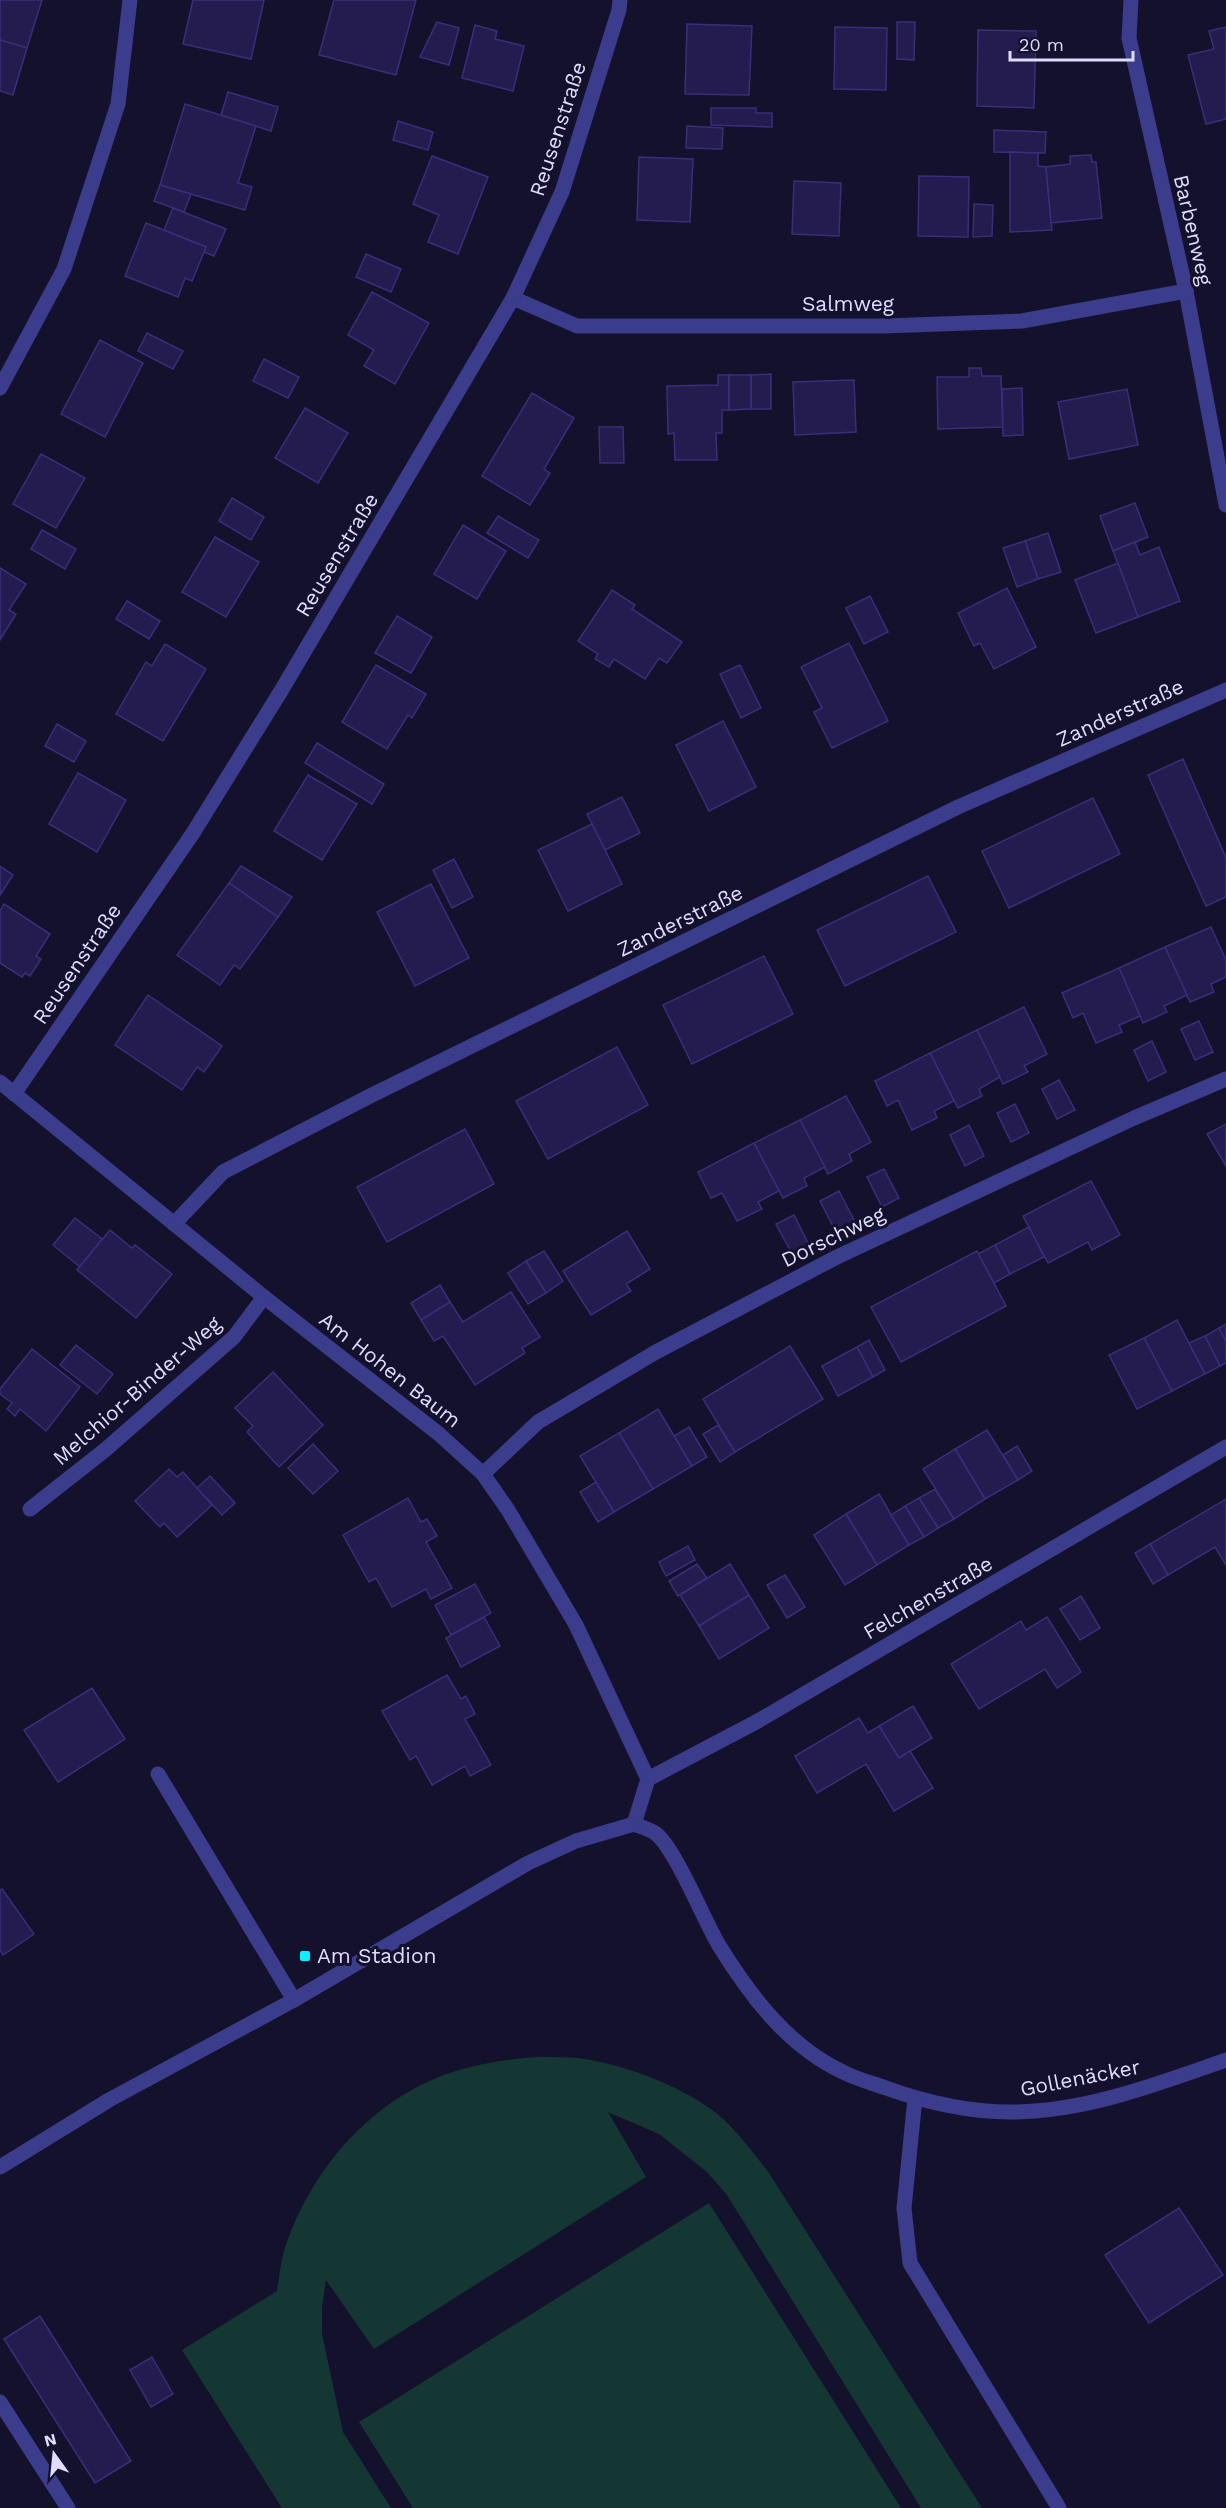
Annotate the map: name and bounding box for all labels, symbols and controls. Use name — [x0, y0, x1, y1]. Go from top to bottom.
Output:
scale bar — [1010, 24, 1133, 62]
text: 20 m — [1019, 34, 1064, 55]
street label: Reusenstraße — [524, 58, 591, 199]
street label: Barbenweg — [1169, 172, 1219, 288]
street label: Salmweg — [802, 291, 895, 316]
street label: Reusenstraße — [290, 488, 383, 621]
street label: Zanderstraße — [1052, 673, 1187, 752]
street label: Zanderstraße — [613, 879, 747, 962]
street label: Reusenstraße — [27, 899, 126, 1029]
street label: Dorschweg — [777, 1200, 889, 1272]
street label: Am Hohen Baum — [315, 1307, 466, 1433]
street label: Melchior-Binder-Weg — [48, 1310, 226, 1470]
street label: Felchenstraße — [859, 1550, 997, 1645]
place label: Am Stadion — [317, 1943, 437, 1968]
marker: Am Stadion — [298, 1949, 312, 1963]
street label: Gollenäcker — [1018, 2054, 1142, 2101]
north arrow — [24, 2424, 84, 2484]
text: N — [42, 2429, 58, 2451]

